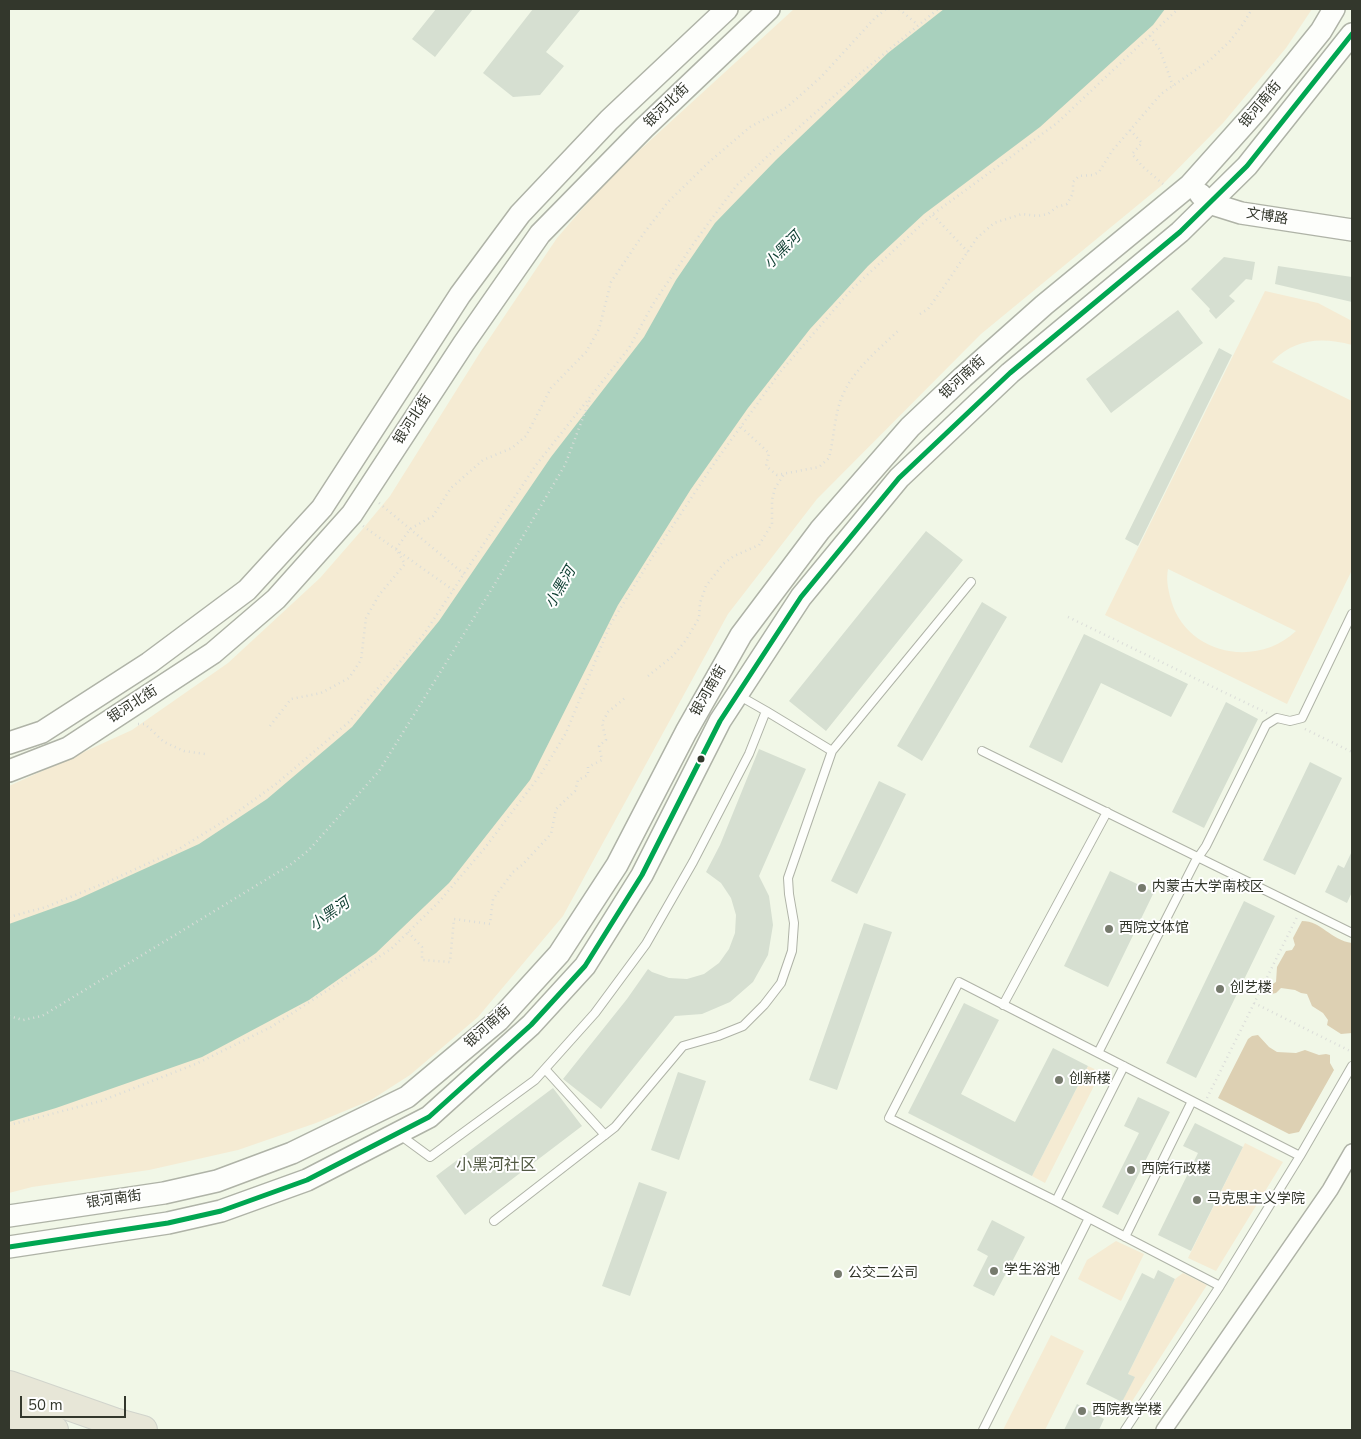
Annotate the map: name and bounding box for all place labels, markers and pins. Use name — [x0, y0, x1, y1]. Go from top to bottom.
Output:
unlabelled marker — [696, 754, 706, 764]
place label: 内蒙古大学南校区 — [1152, 880, 1264, 896]
marker: 内蒙古大学南校区 — [1136, 882, 1148, 894]
place label: 西院文体馆 — [1119, 921, 1189, 937]
marker: 西院文体馆 — [1103, 923, 1115, 935]
place label: 创艺楼 — [1230, 981, 1272, 997]
marker: 创艺楼 — [1214, 983, 1226, 995]
place label: 创新楼 — [1069, 1072, 1111, 1088]
marker: 创新楼 — [1053, 1074, 1065, 1086]
place label: 西院行政楼 — [1141, 1162, 1211, 1178]
marker: 西院行政楼 — [1125, 1164, 1137, 1176]
place label: 马克思主义学院 — [1207, 1192, 1305, 1208]
marker: 马克思主义学院 — [1191, 1194, 1203, 1206]
place label: 学生浴池 — [1004, 1263, 1060, 1279]
marker: 学生浴池 — [988, 1265, 1000, 1277]
place label: 公交二公司 — [848, 1266, 918, 1282]
marker: 公交二公司 — [832, 1268, 844, 1280]
place label: 西院教学楼 — [1092, 1403, 1162, 1419]
marker: 西院教学楼 — [1076, 1405, 1088, 1417]

